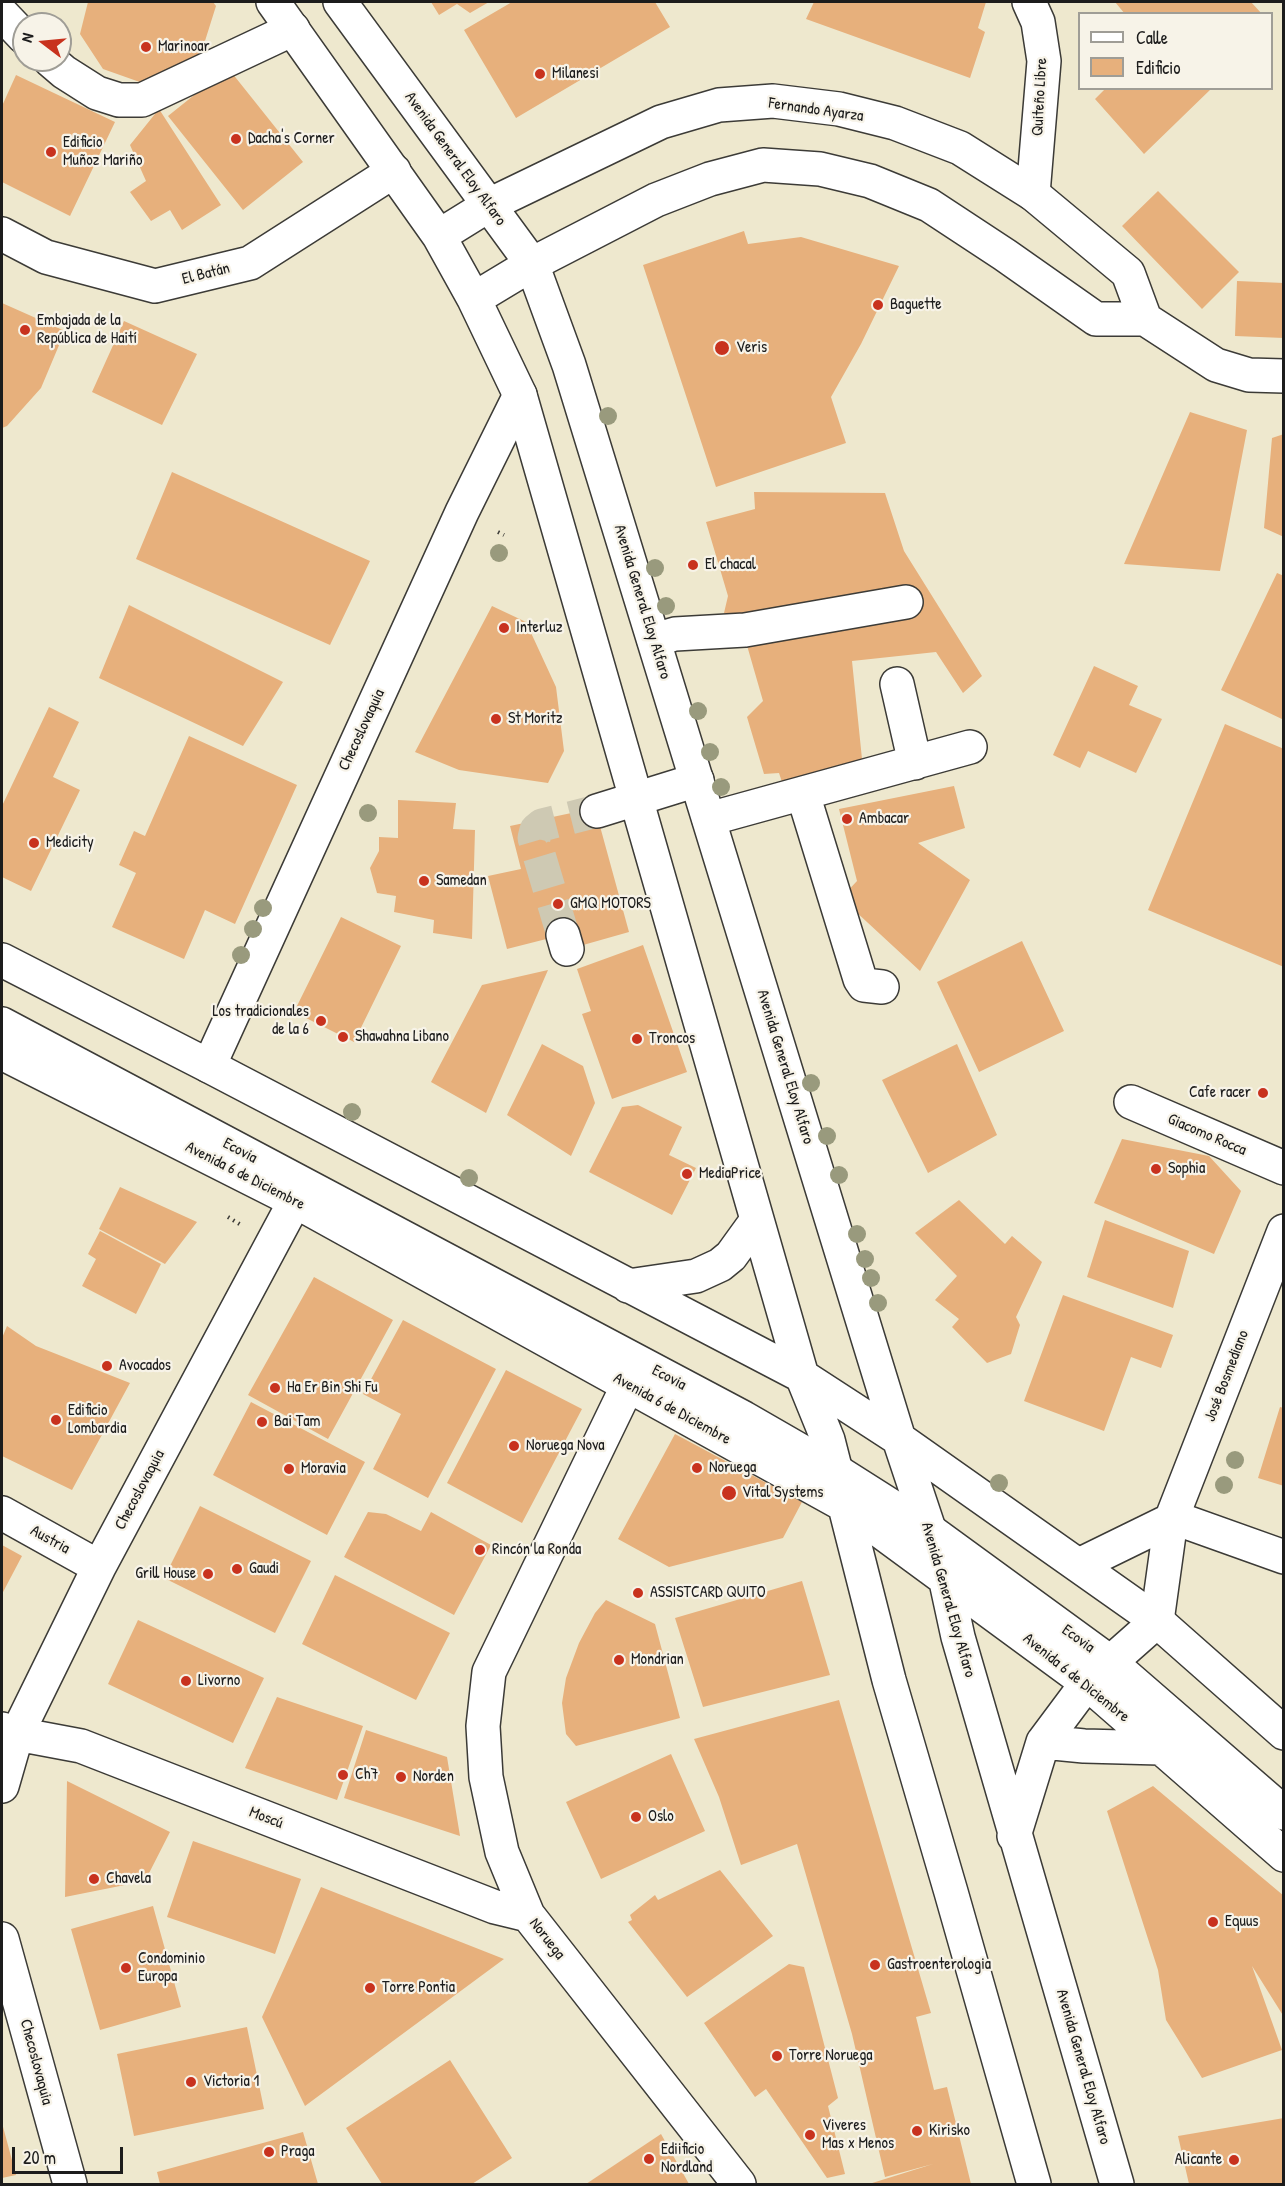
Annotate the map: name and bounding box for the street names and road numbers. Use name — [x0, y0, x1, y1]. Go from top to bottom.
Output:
street label: Quiteño Libre — [1028, 57, 1052, 137]
street label: Avenida General Eloy Alfaro — [400, 88, 510, 230]
street label: Fernando Ayarza — [767, 94, 865, 126]
street label: El Batán — [180, 259, 232, 289]
street label: Avenida General Eloy Alfaro — [609, 522, 675, 682]
street label: Checoslovaquia — [335, 686, 389, 774]
street label: Avenida General Eloy Alfaro — [752, 987, 818, 1147]
street label: Giacomo Rocca — [1165, 1110, 1249, 1160]
street label: Ecovia — [220, 1134, 260, 1168]
street label: Avenida 6 de Diciembre — [182, 1138, 308, 1214]
street label: José Bosmediano — [1201, 1328, 1253, 1424]
street label: Ecovia — [649, 1361, 689, 1395]
street label: Avenida 6 de Diciembre — [610, 1369, 734, 1449]
street label: Checoslovaquia — [111, 1447, 169, 1533]
street label: Avenida General Eloy Alfaro — [917, 1520, 979, 1680]
street label: Austria — [27, 1521, 73, 1559]
street label: Ecovia — [1058, 1621, 1098, 1657]
street label: Avenida 6 de Diciembre — [1019, 1629, 1133, 1727]
street label: Moscú — [246, 1803, 286, 1833]
street label: Noruega — [525, 1914, 569, 1964]
street label: Avenida General Eloy Alfaro — [1052, 1987, 1114, 2147]
street label: Checoslovaquia — [15, 2017, 57, 2107]

